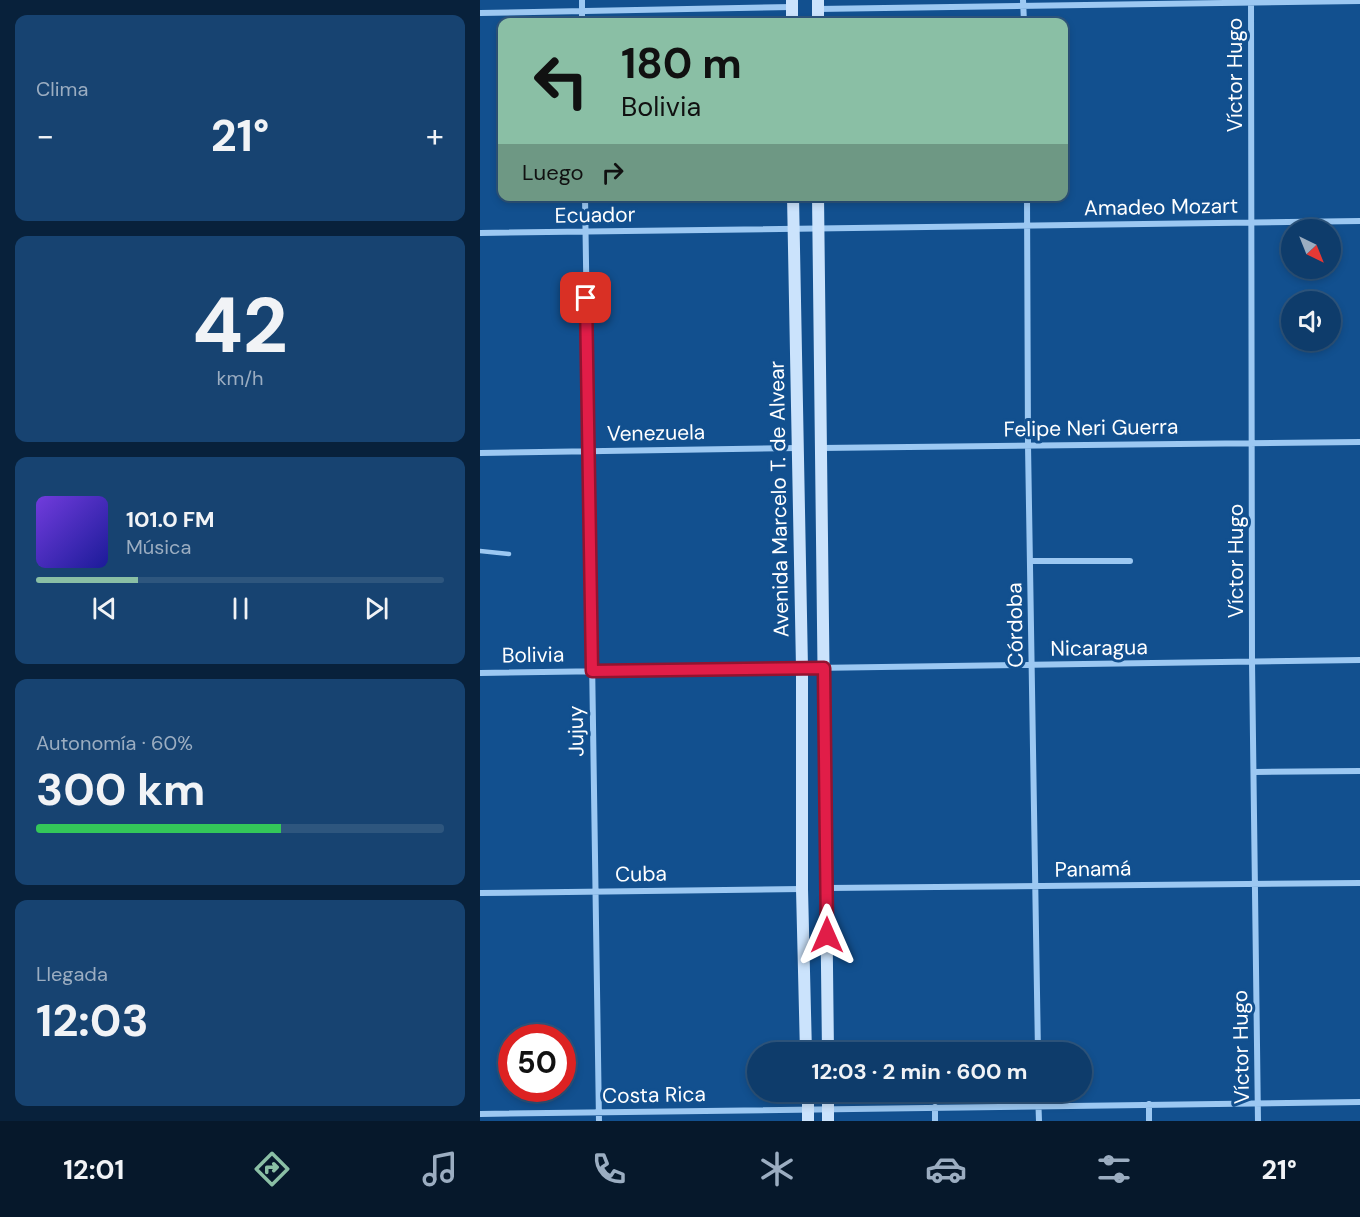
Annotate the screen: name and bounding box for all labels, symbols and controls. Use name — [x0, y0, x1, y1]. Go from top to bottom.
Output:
street label: Víctor Hugo — [1221, 18, 1249, 132]
text: 180 m — [621, 36, 742, 91]
icon: left — [522, 42, 600, 120]
text: Clima — [36, 76, 88, 102]
text: Bolivia — [621, 89, 701, 124]
text: 21° — [211, 106, 269, 165]
text: − — [36, 114, 54, 157]
text: + — [426, 114, 444, 157]
icon: right — [596, 156, 629, 189]
text: Luego — [522, 158, 584, 187]
street label: Amadeo Mozart — [1084, 192, 1238, 222]
street label: Ecuador — [554, 200, 636, 230]
north arrow — [1281, 219, 1341, 279]
map controls — [1281, 219, 1341, 351]
pin — [560, 272, 611, 323]
text: 42 — [192, 275, 288, 376]
icon: arrive — [569, 281, 602, 314]
button: sound — [1281, 291, 1341, 351]
street label: Avenida Marcelo T. de Alvear — [763, 360, 795, 638]
text: km/h — [216, 365, 264, 391]
street label: Felipe Neri Guerra — [1003, 412, 1179, 444]
street label: Venezuela — [607, 418, 705, 448]
street label: Víctor Hugo — [1222, 504, 1250, 618]
text: 101.0 FM — [126, 505, 215, 534]
text: Música — [126, 534, 191, 560]
street label: Córdoba — [1000, 582, 1030, 668]
icon: previous — [88, 592, 121, 625]
icon: pause — [224, 592, 257, 625]
icon: next — [360, 592, 393, 625]
street label: Nicaragua — [1050, 633, 1148, 663]
street label: Bolivia — [502, 640, 564, 670]
street label: Jujuy — [562, 705, 590, 757]
text: Autonomía · 60% — [36, 730, 193, 756]
text: 300 km — [36, 760, 205, 819]
street label: Panamá — [1054, 854, 1132, 884]
street label: Cuba — [615, 860, 667, 888]
position arrow — [795, 903, 859, 967]
text: Llegada — [36, 961, 108, 987]
street label: Víctor Hugo — [1226, 990, 1256, 1104]
text: 12:03 — [36, 991, 149, 1050]
speed limit sign: 50 — [498, 1024, 576, 1102]
text: 12:03 · 2 min · 600 m — [812, 1057, 1027, 1086]
street label: Costa Rica — [602, 1080, 706, 1110]
icon: directions — [251, 1148, 293, 1190]
icon: music — [419, 1148, 461, 1190]
icon: phone — [588, 1148, 630, 1190]
icon: climate — [756, 1148, 798, 1190]
icon: car — [925, 1148, 967, 1190]
icon: filters — [1093, 1148, 1135, 1190]
text: 12:01 — [63, 1152, 124, 1187]
text: 21° — [1262, 1152, 1297, 1187]

